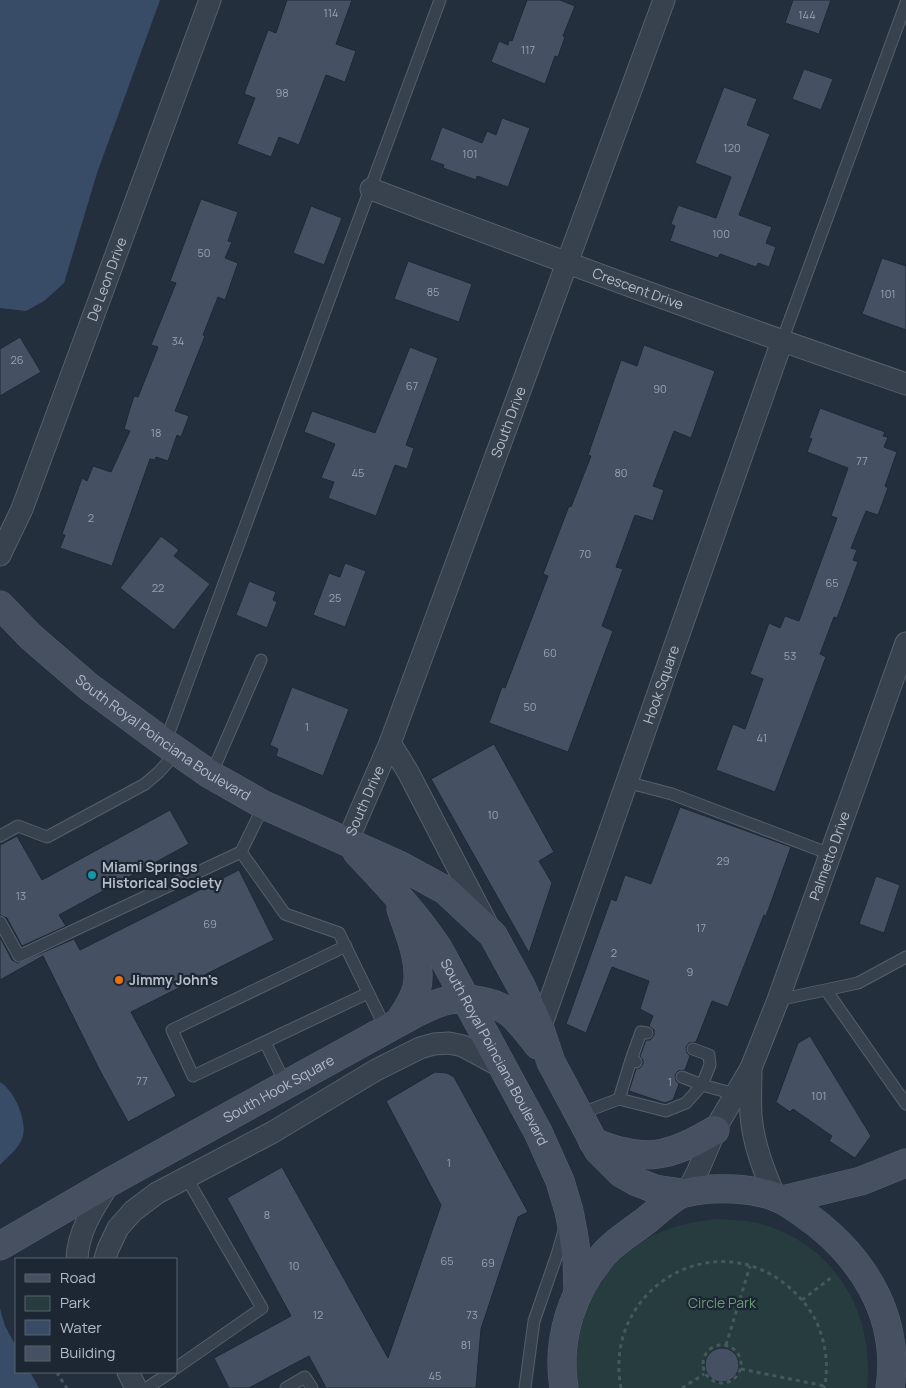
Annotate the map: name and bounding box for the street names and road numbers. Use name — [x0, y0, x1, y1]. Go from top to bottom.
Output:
street label: De Leon Drive — [82, 234, 131, 324]
street label: Crescent Drive — [590, 263, 686, 314]
street label: South Drive — [486, 384, 530, 460]
street label: Hook Square — [638, 643, 683, 726]
street label: South Royal Poinciana Boulevard — [72, 670, 254, 805]
street label: South Drive — [341, 762, 388, 839]
street label: Palmetto Drive — [804, 809, 854, 903]
street label: South Royal Poinciana Boulevard — [436, 955, 553, 1148]
street label: South Hook Square — [220, 1050, 337, 1127]

